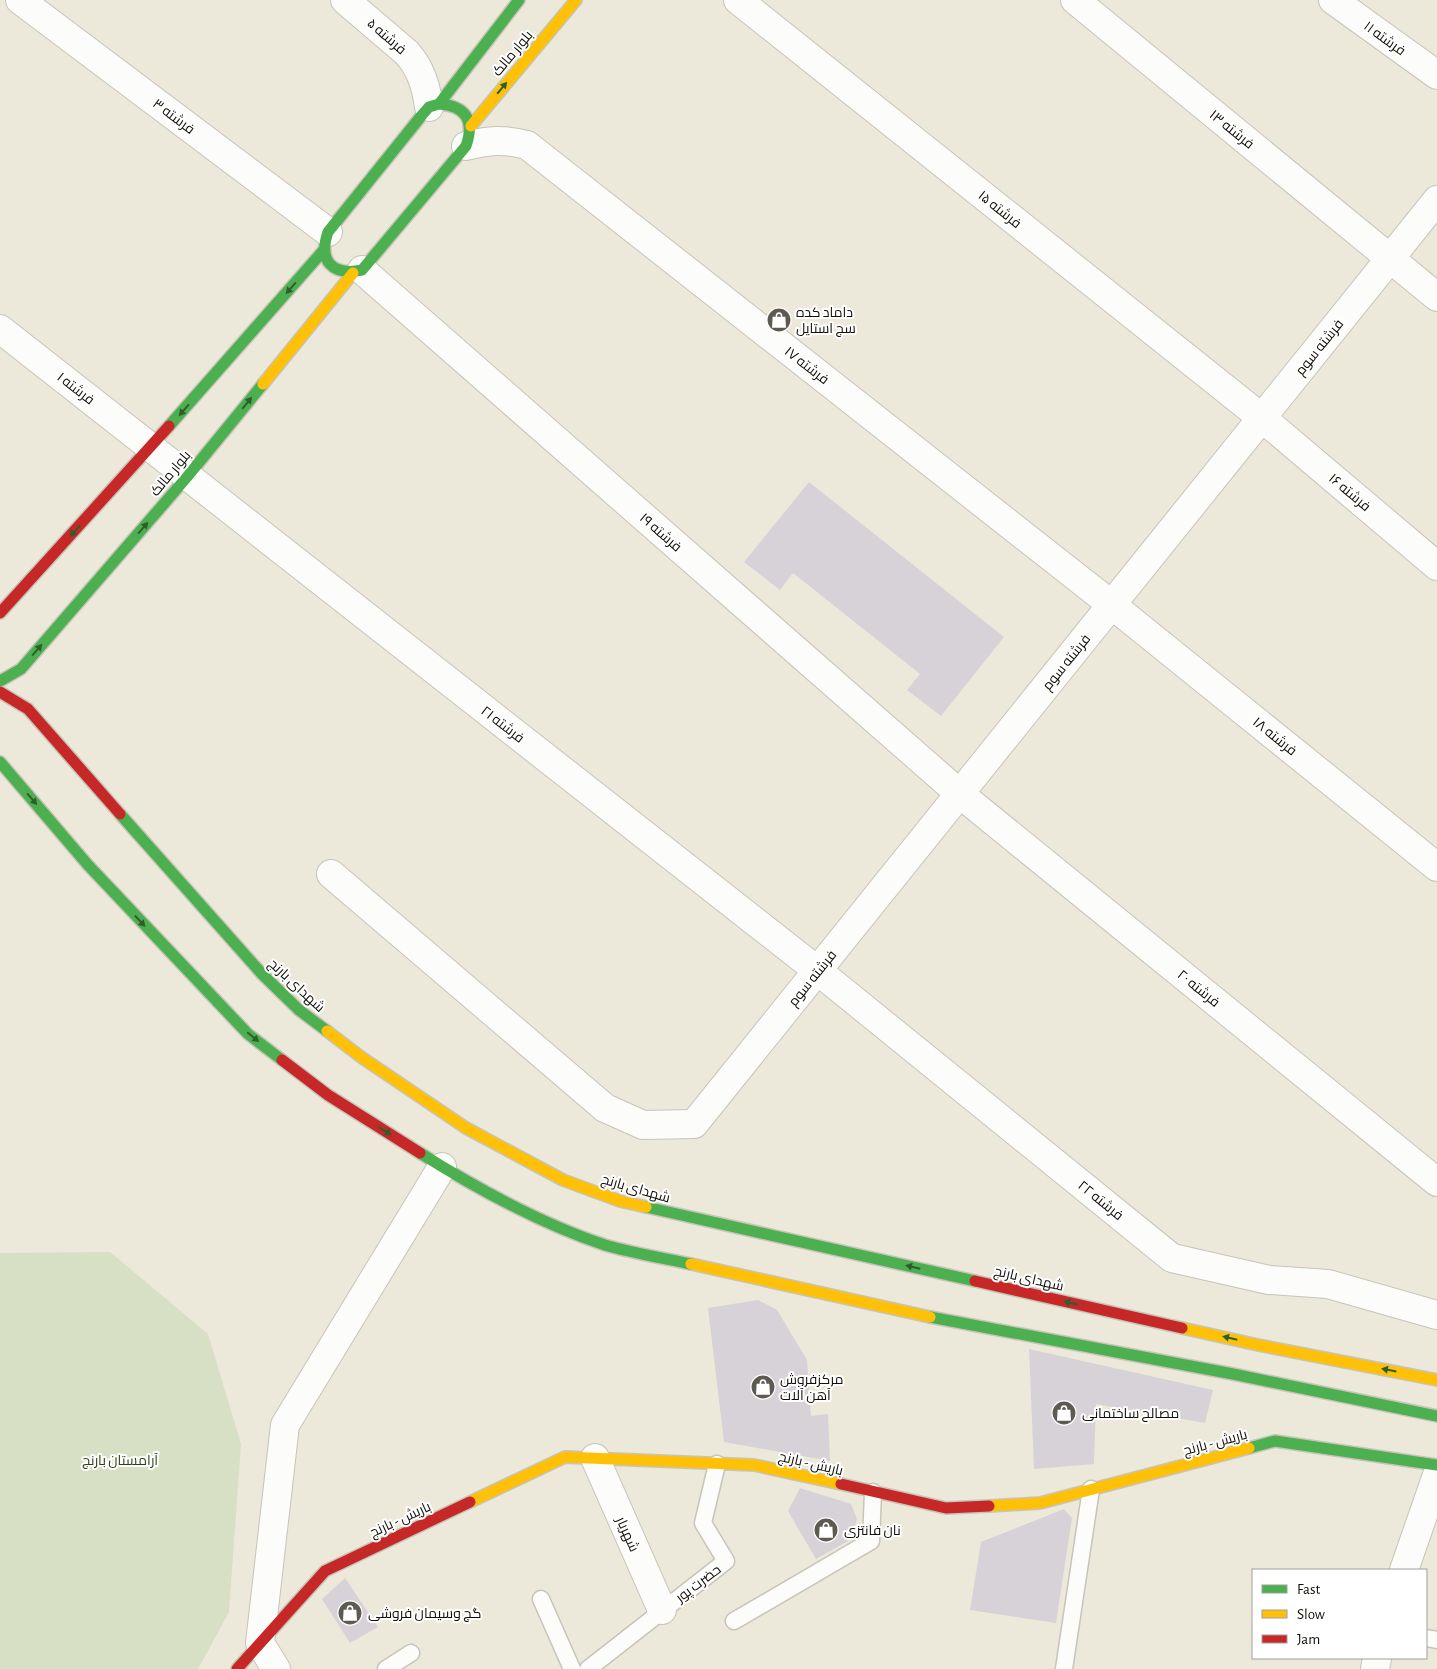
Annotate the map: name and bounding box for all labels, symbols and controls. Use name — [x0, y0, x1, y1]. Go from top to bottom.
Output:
street label: فرشته ۵ — [364, 16, 408, 57]
street label: ۱۱ فرشته — [1361, 19, 1408, 58]
street label: بلوار مالک — [490, 28, 536, 79]
one-way arrow — [497, 82, 508, 95]
street label: فرشته ۳ — [150, 97, 197, 137]
street label: ۱۳ فرشته — [1207, 108, 1256, 152]
street label: ۱۵ فرشته — [975, 188, 1024, 231]
one-way arrow — [285, 282, 297, 294]
place label: داماد کده سج استایل — [796, 306, 856, 337]
shop icon: داماد کده سج استایل — [766, 307, 792, 333]
street label: فرشته سوم — [1293, 317, 1348, 379]
street label: ۱۷ فرشته — [782, 344, 831, 387]
street label: فرشته ۱ — [54, 370, 97, 408]
one-way arrow — [242, 397, 253, 410]
one-way arrow — [178, 404, 190, 416]
street label: بلوار مالک — [148, 448, 194, 499]
street label: ۱۶ فرشته — [1326, 471, 1373, 514]
street label: ۱۹ فرشته — [637, 511, 684, 555]
one-way arrow — [138, 521, 149, 534]
one-way arrow — [69, 524, 81, 536]
street label: فرشته سوم — [1040, 632, 1095, 694]
one-way arrow — [31, 645, 43, 657]
street label: ۲۱ فرشته — [478, 704, 527, 746]
street label: ۱۸ فرشته — [1250, 715, 1299, 759]
one-way arrow — [26, 793, 38, 805]
one-way arrow — [134, 914, 146, 926]
street label: فرشته سوم — [786, 948, 841, 1010]
street label: شهدای بارنج — [265, 956, 327, 1016]
street label: ۲۰ فرشته — [1175, 968, 1222, 1010]
one-way arrow — [246, 1032, 259, 1043]
one-way arrow — [379, 1127, 392, 1136]
street label: شهدای بارنج — [599, 1172, 672, 1206]
street label: ۲۲ فرشته — [1075, 1178, 1126, 1223]
one-way arrow — [905, 1263, 920, 1271]
street label: شهدای بارنج — [992, 1264, 1065, 1295]
one-way arrow — [1064, 1299, 1079, 1307]
one-way arrow — [1222, 1334, 1237, 1342]
one-way arrow — [1381, 1366, 1397, 1374]
place label: مرکزفروش آهن آلات — [780, 1373, 843, 1403]
shop icon: مرکزفروش آهن آلات — [750, 1374, 776, 1400]
shop icon: مصالح ساختمانی — [1051, 1400, 1077, 1426]
place label: مصالح ساختمانی — [1082, 1407, 1179, 1422]
street label: باریش - بارنج — [1182, 1428, 1249, 1459]
street label: باریش - بارنج — [777, 1450, 844, 1479]
park label: آرامستان بارنج — [82, 1453, 158, 1469]
street label: باریش - بارنج — [368, 1500, 434, 1541]
street label: شهریار — [613, 1514, 641, 1554]
shop icon: نان فانتزی — [813, 1517, 839, 1543]
place label: نان فانتزی — [844, 1524, 901, 1538]
street label: حضرت پور — [673, 1562, 725, 1607]
legend — [1252, 1569, 1427, 1659]
text: Fast — [1297, 1582, 1321, 1597]
shop icon: گچ وسیمان فروشی — [337, 1600, 363, 1626]
place label: گچ وسیمان فروشی — [368, 1607, 481, 1622]
text: Slow — [1297, 1607, 1325, 1622]
text: Jam — [1297, 1632, 1320, 1647]

